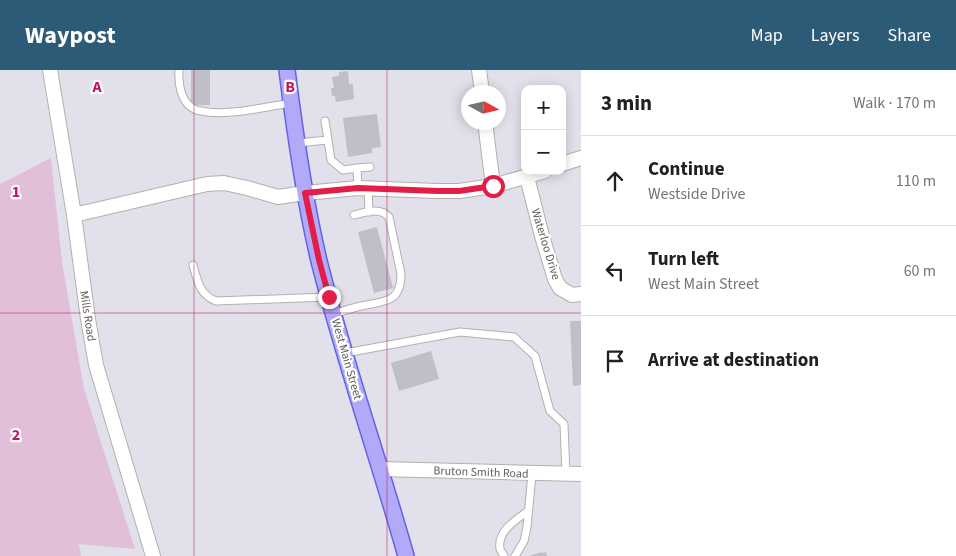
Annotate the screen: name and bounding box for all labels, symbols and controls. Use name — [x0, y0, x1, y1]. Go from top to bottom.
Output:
text: Waypost — [25, 18, 116, 53]
text: Map — [751, 23, 783, 48]
text: Layers — [811, 23, 860, 48]
text: Share — [888, 23, 931, 48]
text: A — [91, 76, 102, 98]
text: B — [285, 76, 295, 98]
north arrow — [461, 85, 506, 130]
map controls — [521, 85, 566, 175]
button: + — [521, 85, 566, 130]
text: 3 min — [601, 88, 652, 118]
text: Walk · 170 m — [853, 92, 936, 114]
button: − — [521, 130, 566, 175]
text: Continue — [648, 156, 725, 183]
icon: ahead — [601, 167, 629, 195]
text: 110 m — [896, 170, 936, 192]
route start — [482, 175, 505, 198]
text: 1 — [12, 181, 20, 203]
text: Westside Drive — [648, 183, 745, 205]
street label: Waterloo Drive — [527, 206, 564, 282]
text: Turn left — [648, 246, 719, 273]
icon: left — [601, 257, 629, 285]
text: 60 m — [904, 260, 936, 282]
text: West Main Street — [648, 273, 759, 295]
route end — [318, 286, 341, 309]
street label: Mills Road — [75, 290, 100, 343]
street label: West Main Street — [327, 317, 366, 402]
icon: arrive — [601, 347, 629, 375]
text: Arrive at destination — [648, 347, 819, 374]
text: 2 — [12, 424, 20, 446]
street label: Bruton Smith Road — [433, 462, 529, 483]

